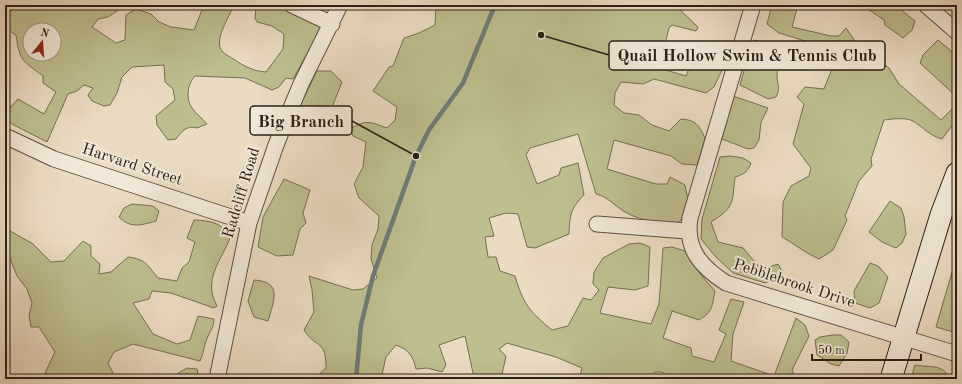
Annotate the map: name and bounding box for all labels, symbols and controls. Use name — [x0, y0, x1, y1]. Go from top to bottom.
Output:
north arrow — [22, 22, 62, 62]
text: N — [39, 27, 51, 41]
callout: Quail Hollow Swim & Tennis Club — [609, 41, 885, 70]
text: Quail Hollow Swim & Tennis Club — [617, 48, 877, 65]
callout: Big Branch — [250, 106, 352, 135]
text: Big Branch — [258, 114, 344, 131]
street label: Harvard Street — [80, 141, 185, 189]
street label: Radcliff Road — [221, 146, 263, 240]
street label: Pebblebrook Drive — [731, 257, 857, 311]
scale bar — [812, 336, 921, 362]
text: 50 m — [818, 344, 845, 357]

